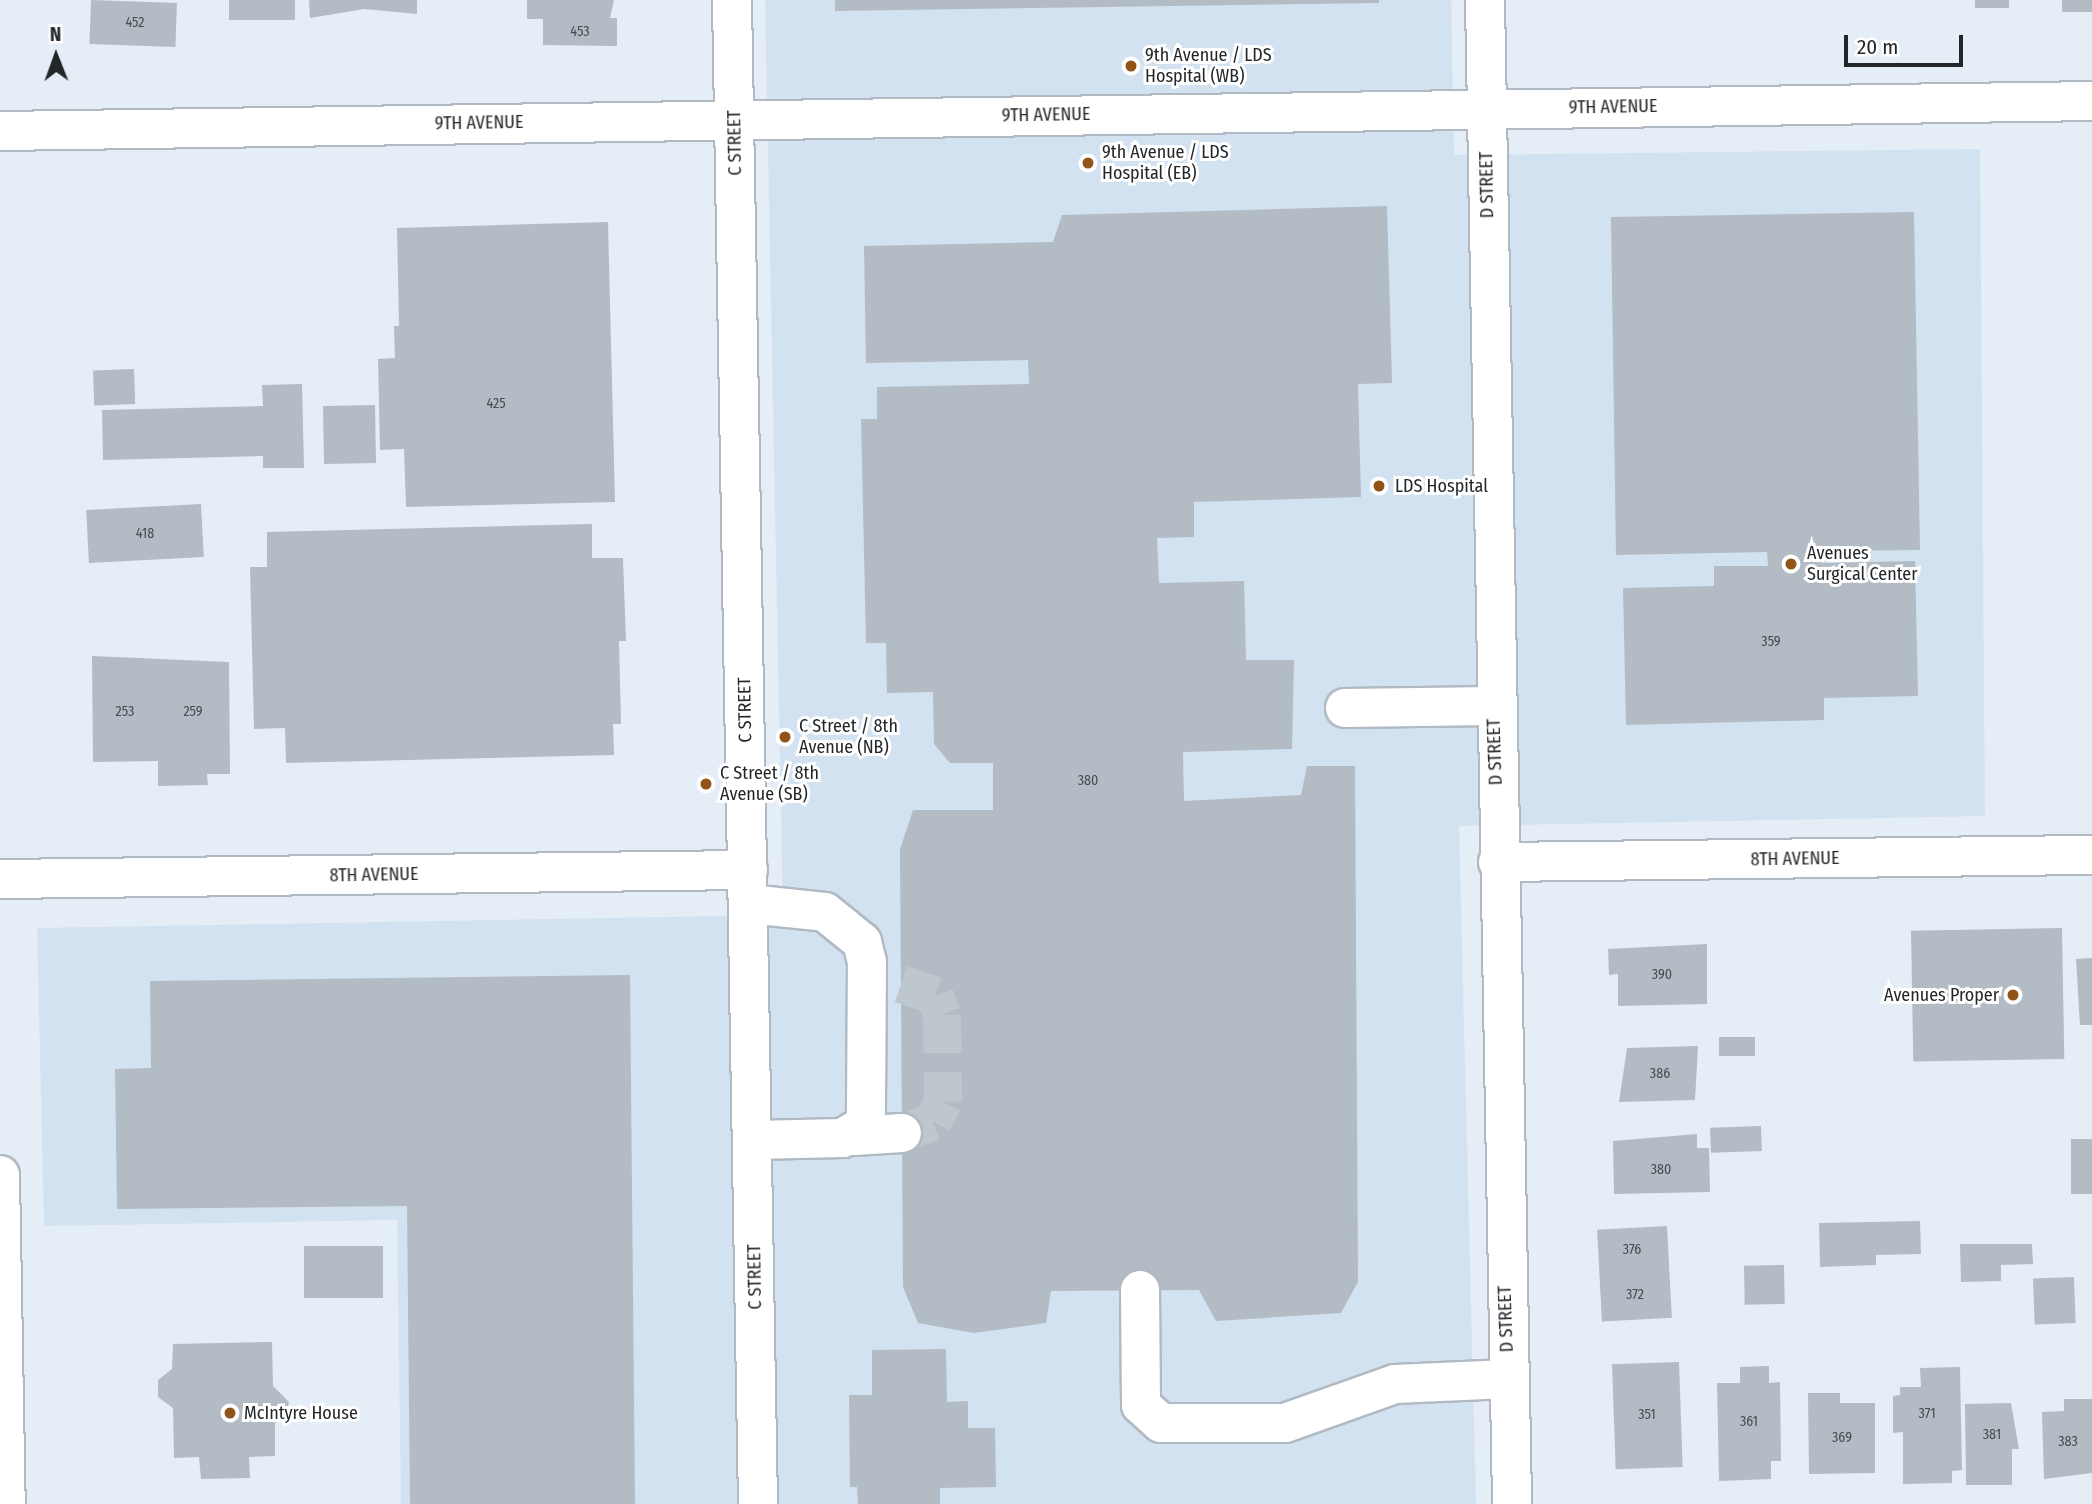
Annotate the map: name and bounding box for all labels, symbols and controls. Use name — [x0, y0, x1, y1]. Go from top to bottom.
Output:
house number: 452 — [125, 15, 145, 31]
north arrow — [21, 21, 91, 91]
scale bar — [1847, 21, 1966, 65]
text: N — [50, 23, 62, 46]
house number: 453 — [570, 24, 590, 40]
text: 20 m — [1857, 34, 1898, 60]
place label: 9th Avenue / LDS Hospital (WB) — [1145, 45, 1272, 88]
marker: 9th Avenue / LDS Hospital (WB) — [1123, 58, 1139, 74]
street label: 9TH AVENUE — [1569, 95, 1657, 119]
street label: 9TH AVENUE — [1002, 103, 1090, 127]
street label: C STREET — [724, 110, 746, 176]
street label: 9TH AVENUE — [435, 111, 523, 135]
place label: 9th Avenue / LDS Hospital (EB) — [1102, 142, 1229, 184]
street label: D STREET — [1476, 152, 1498, 218]
marker: 9th Avenue / LDS Hospital (EB) — [1080, 155, 1096, 171]
house number: 425 — [486, 396, 506, 412]
place label: LDS Hospital — [1395, 475, 1488, 497]
marker: LDS Hospital — [1369, 476, 1389, 496]
house number: 418 — [136, 526, 154, 542]
place label: Avenues Surgical Center — [1807, 543, 1917, 586]
marker: Avenues Surgical Center — [1781, 554, 1801, 574]
house number: 359 — [1761, 634, 1781, 650]
street label: C STREET — [734, 677, 756, 743]
house number: 253 — [116, 704, 134, 720]
house number: 259 — [183, 704, 203, 720]
place label: C Street / 8th Avenue (NB) — [799, 716, 898, 758]
street label: D STREET — [1483, 718, 1507, 786]
marker: C Street / 8th Avenue (NB) — [777, 729, 793, 745]
place label: C Street / 8th Avenue (SB) — [720, 763, 819, 806]
house number: 380 — [1078, 773, 1098, 789]
marker: C Street / 8th Avenue (SB) — [698, 776, 714, 792]
street label: 8TH AVENUE — [1750, 847, 1840, 871]
street label: 8TH AVENUE — [329, 863, 419, 887]
house number: 390 — [1652, 967, 1672, 983]
place label: Avenues Proper — [1884, 984, 1999, 1006]
marker: Avenues Proper — [2005, 987, 2021, 1003]
house number: 386 — [1650, 1066, 1670, 1082]
house number: 380 — [1651, 1162, 1671, 1178]
house number: 376 — [1623, 1242, 1641, 1258]
street label: C STREET — [744, 1244, 766, 1310]
street label: D STREET — [1494, 1285, 1518, 1353]
house number: 372 — [1626, 1287, 1644, 1303]
place label: McIntyre House — [244, 1402, 358, 1424]
marker: McIntyre House — [222, 1405, 238, 1421]
house number: 371 — [1918, 1406, 1936, 1422]
house number: 351 — [1638, 1407, 1656, 1423]
house number: 361 — [1740, 1414, 1758, 1430]
house number: 381 — [1983, 1427, 2001, 1443]
house number: 369 — [1832, 1430, 1852, 1446]
house number: 383 — [2058, 1434, 2078, 1450]

